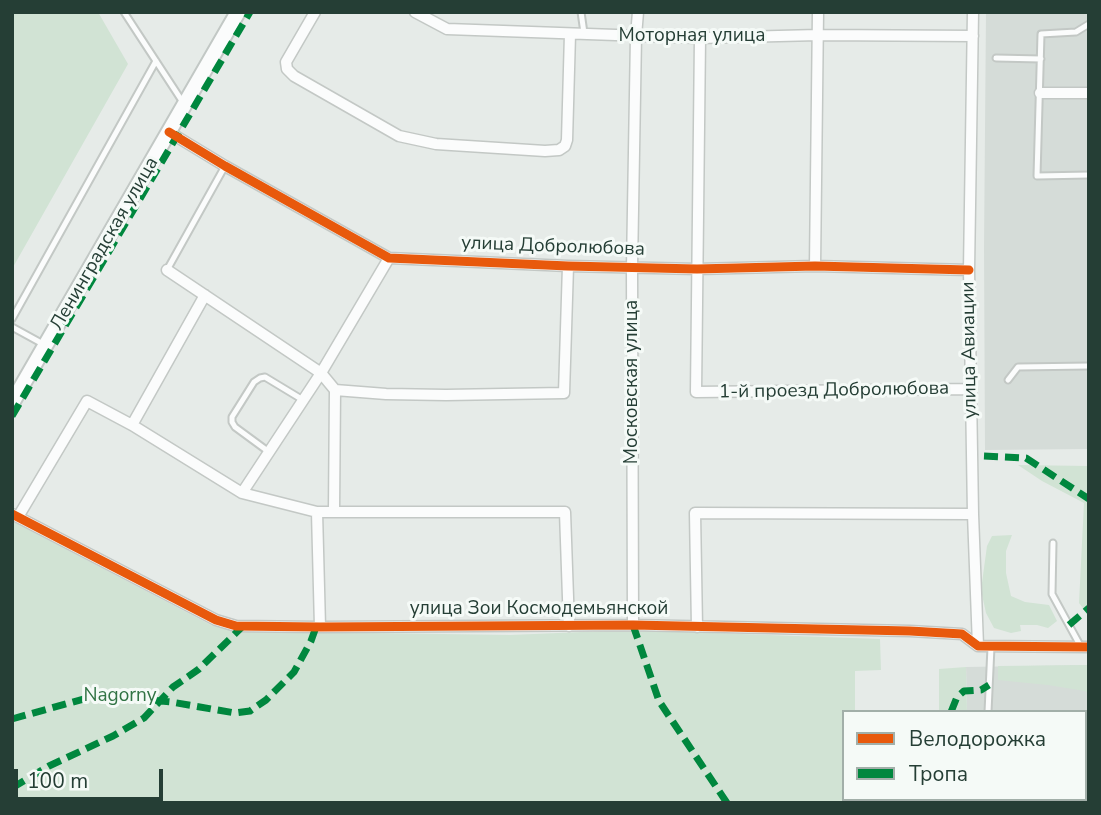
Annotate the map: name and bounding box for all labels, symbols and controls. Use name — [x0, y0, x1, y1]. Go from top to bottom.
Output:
street label: Моторная улица — [619, 25, 765, 47]
street label: Ленинградская улица — [46, 153, 164, 335]
street label: улица Добролюбова — [461, 232, 645, 262]
street label: улица Авиации — [957, 281, 983, 419]
street label: Московская улица — [621, 300, 643, 464]
street label: 1-й проезд Добролюбова — [719, 378, 949, 404]
street label: улица Зои Космодемьянской — [410, 598, 668, 620]
park label: Nagorny — [83, 685, 157, 707]
legend — [842, 710, 1087, 801]
text: Велодорожка — [909, 725, 1046, 753]
scale bar — [18, 756, 166, 800]
text: Тропа — [909, 760, 968, 788]
text: 100 m — [27, 767, 88, 795]

